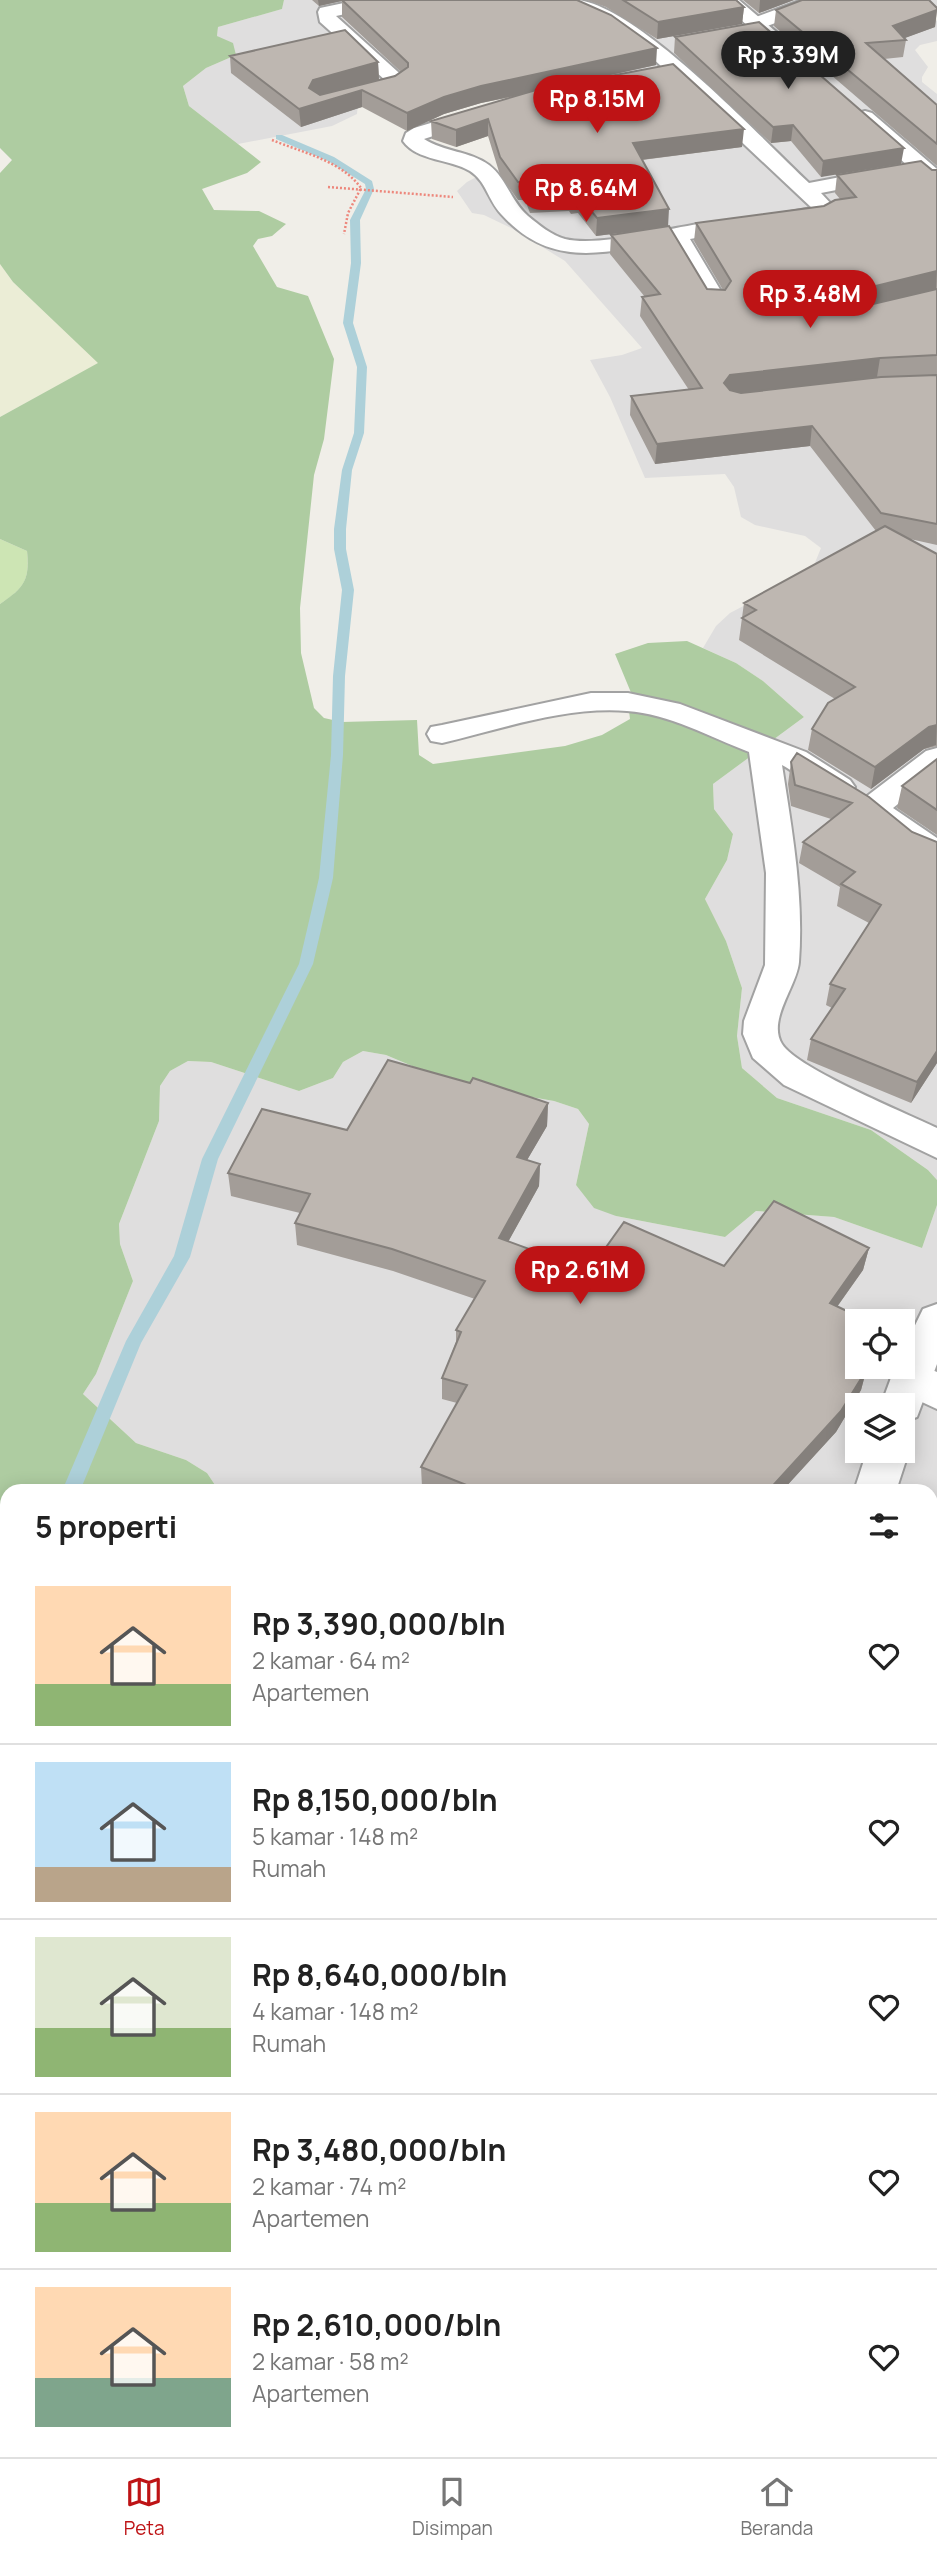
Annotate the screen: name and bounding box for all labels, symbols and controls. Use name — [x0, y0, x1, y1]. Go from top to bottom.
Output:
pin: Rp 3.39M — [716, 32, 860, 91]
text: Rp 3.39M — [737, 38, 839, 70]
pin: Rp 8.15M — [525, 76, 669, 135]
text: Rp 8.15M — [549, 82, 645, 114]
pin: Rp 8.64M — [514, 164, 658, 224]
text: Rp 8.64M — [535, 171, 637, 203]
pin: Rp 3.48M — [738, 270, 882, 330]
text: Rp 3.48M — [759, 277, 861, 309]
pin: Rp 2.61M — [508, 1246, 652, 1306]
text: Rp 2.61M — [531, 1253, 629, 1285]
map controls — [845, 1309, 915, 1463]
button: locate — [845, 1309, 915, 1379]
button: layers — [845, 1393, 915, 1463]
text: 5 properti — [35, 1506, 177, 1547]
icon: filters — [865, 1507, 903, 1545]
text: Rp 3,390,000/bln — [252, 1603, 506, 1644]
icon: home — [91, 1614, 175, 1698]
icon: heart — [865, 1637, 903, 1675]
text: 2 kamar · 64 m² — [252, 1644, 410, 1676]
text: Apartemen — [252, 1676, 369, 1708]
text: Rp 8,150,000/bln — [252, 1779, 498, 1820]
icon: home — [91, 1790, 175, 1874]
icon: heart — [865, 1813, 903, 1851]
text: 5 kamar · 148 m² — [252, 1820, 418, 1852]
text: Rumah — [252, 1852, 326, 1884]
text: Rp 8,640,000/bln — [252, 1954, 507, 1995]
icon: home — [91, 1965, 175, 2049]
icon: heart — [865, 1988, 903, 2026]
text: 4 kamar · 148 m² — [252, 1995, 419, 2027]
text: Rumah — [252, 2027, 326, 2059]
text: Rp 3,480,000/bln — [252, 2129, 506, 2170]
icon: home — [91, 2140, 175, 2224]
icon: heart — [865, 2163, 903, 2201]
text: 2 kamar · 74 m² — [252, 2170, 406, 2202]
text: Apartemen — [252, 2202, 369, 2234]
text: Rp 2,610,000/bln — [252, 2304, 501, 2345]
icon: home — [91, 2315, 175, 2399]
icon: heart — [865, 2338, 903, 2376]
text: 2 kamar · 58 m² — [252, 2345, 409, 2377]
text: Apartemen — [252, 2377, 369, 2409]
tab: Peta — [124, 2473, 164, 2541]
tab: Disimpan — [412, 2473, 493, 2541]
tab: Beranda — [740, 2473, 813, 2541]

